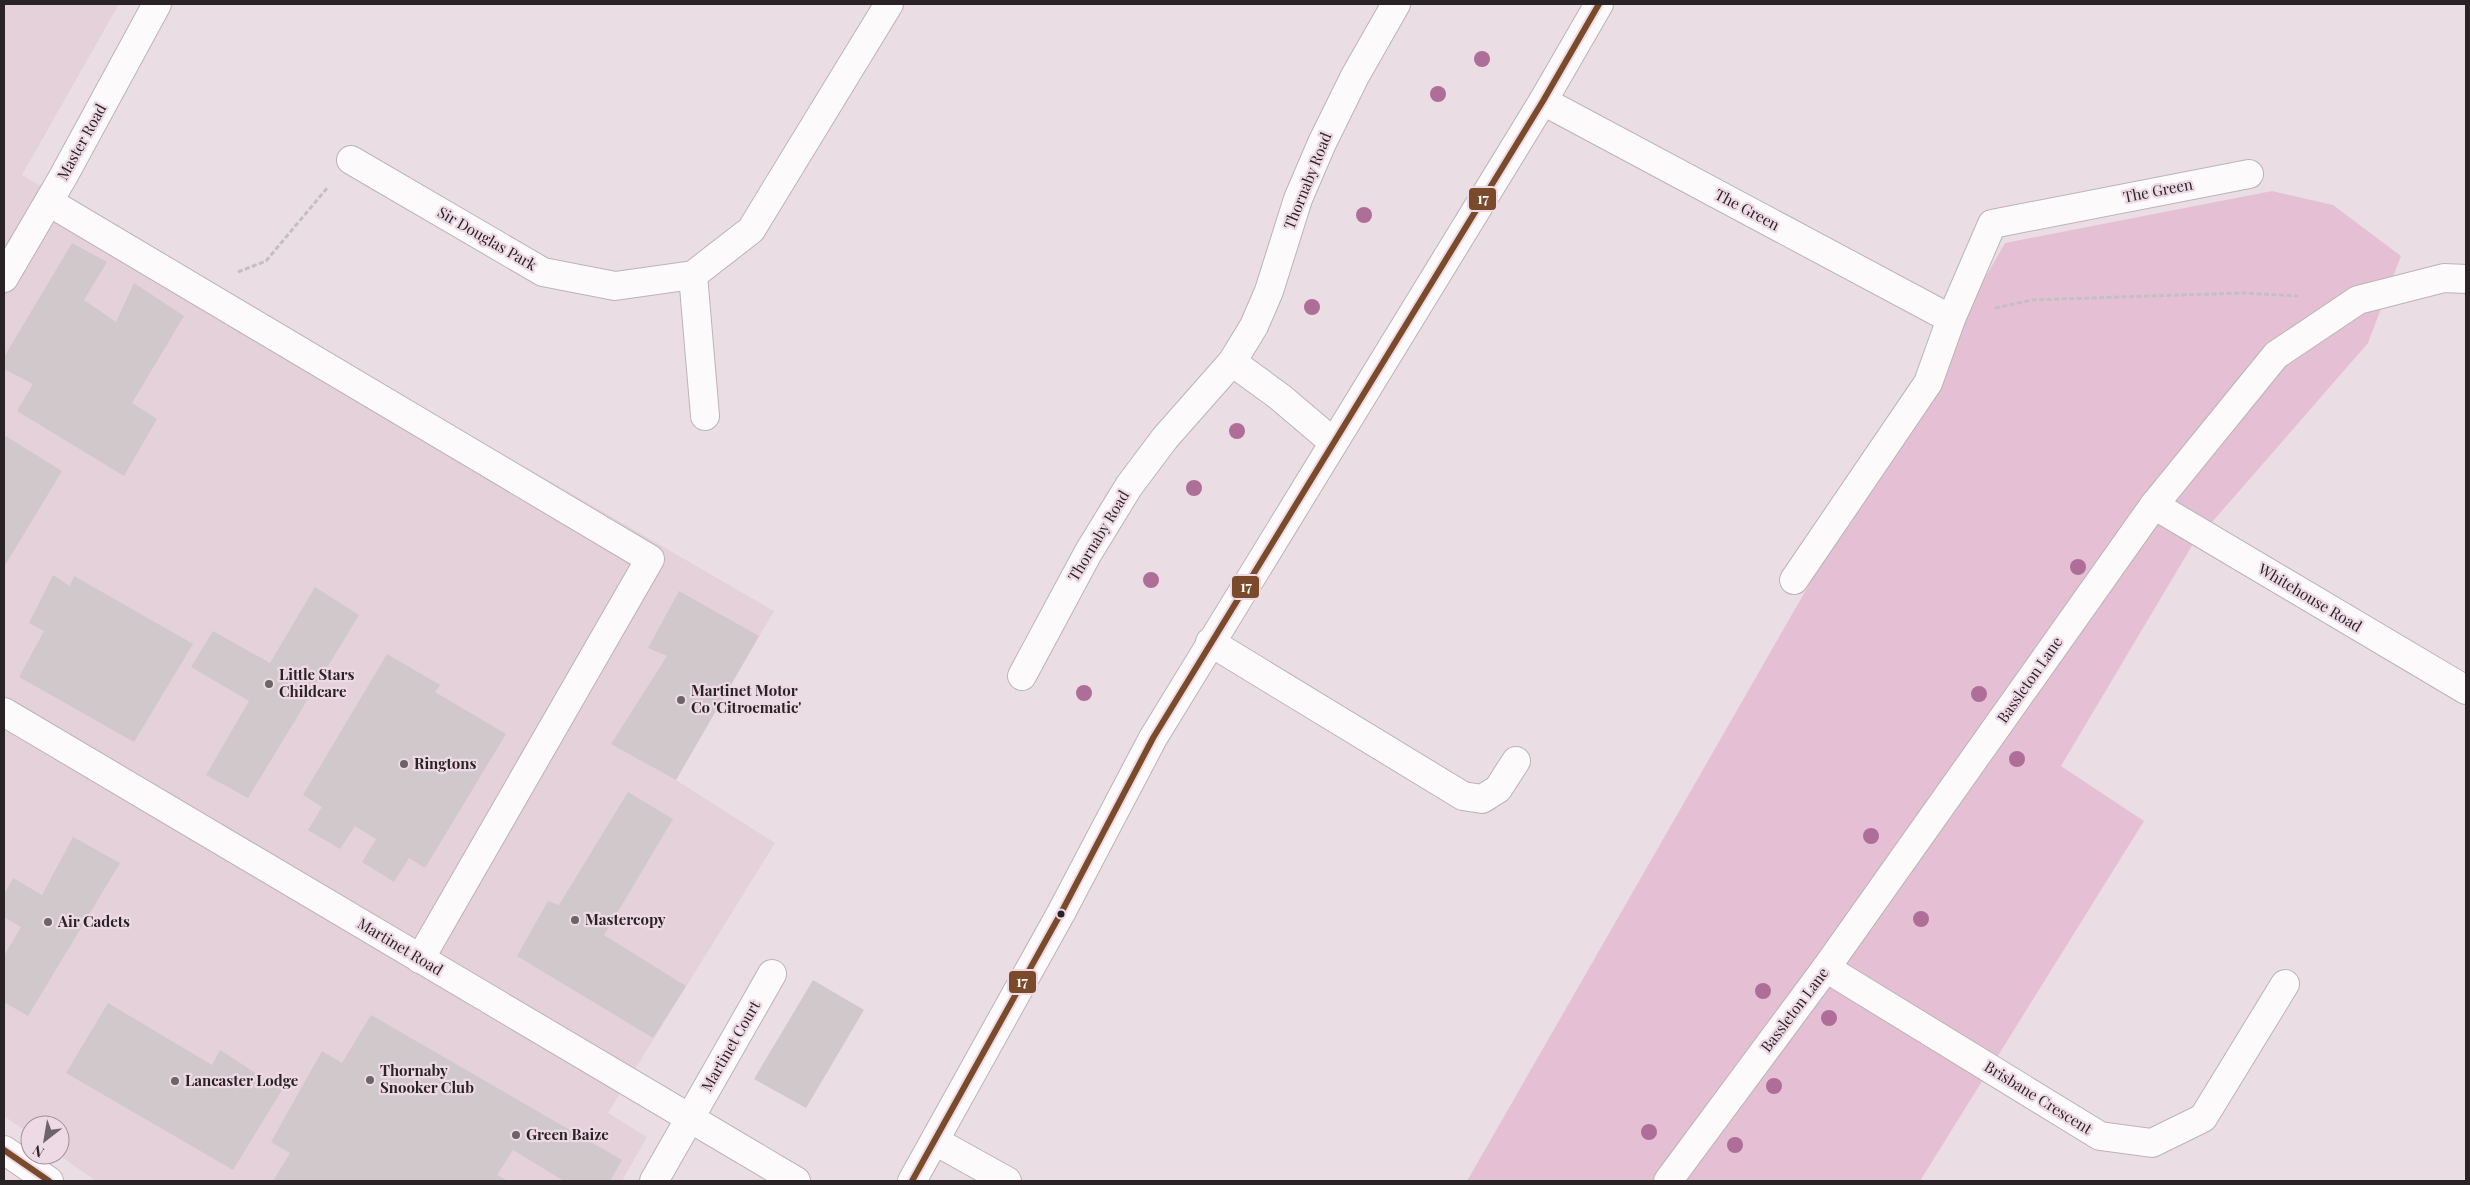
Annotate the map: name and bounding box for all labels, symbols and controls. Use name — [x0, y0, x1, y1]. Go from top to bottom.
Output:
street label: Master Road — [52, 100, 110, 183]
street label: Thornaby Road — [1279, 129, 1336, 232]
street label: The Green — [2121, 173, 2194, 207]
street label: The Green — [1712, 184, 1783, 234]
line badge: 17 — [1468, 187, 1497, 211]
text: 17 — [1477, 189, 1489, 208]
street label: Sir Douglas Park — [434, 202, 541, 275]
street label: Thornaby Road — [1063, 486, 1133, 585]
street label: Whitehouse Road — [2254, 558, 2366, 636]
line badge: 17 — [1231, 575, 1260, 599]
text: 17 — [1240, 577, 1252, 596]
street label: Bassleton Lane — [1992, 632, 2066, 727]
place label: Little Stars Childcare — [279, 664, 354, 701]
marker: Little Stars Childcare — [263, 678, 275, 690]
place label: Martinet Motor Co 'Citroematic' — [691, 680, 801, 717]
marker: Martinet Motor Co 'Citroematic' — [675, 694, 687, 706]
place label: Ringtons — [414, 753, 476, 773]
marker: Ringtons — [398, 758, 410, 770]
place label: Mastercopy — [585, 909, 666, 929]
unlabelled marker — [1056, 909, 1066, 919]
place label: Air Cadets — [57, 911, 130, 931]
street label: Martinet Road — [354, 913, 447, 980]
marker: Mastercopy — [569, 914, 581, 926]
marker: Air Cadets — [42, 916, 54, 928]
street label: Bassleton Lane — [1756, 963, 1833, 1056]
line badge: 17 — [1008, 970, 1037, 994]
text: 17 — [1016, 972, 1028, 991]
street label: Martinet Court — [696, 996, 764, 1094]
street label: Brisbane Crescent — [1981, 1056, 2097, 1139]
place label: Thornaby Snooker Club — [380, 1060, 474, 1097]
place label: Lancaster Lodge — [185, 1070, 299, 1090]
marker: Thornaby Snooker Club — [364, 1074, 376, 1086]
marker: Lancaster Lodge — [169, 1075, 181, 1087]
north arrow — [20, 1115, 70, 1165]
place label: Green Baize — [526, 1124, 609, 1144]
marker: Green Baize — [510, 1129, 522, 1141]
text: N — [29, 1141, 47, 1162]

